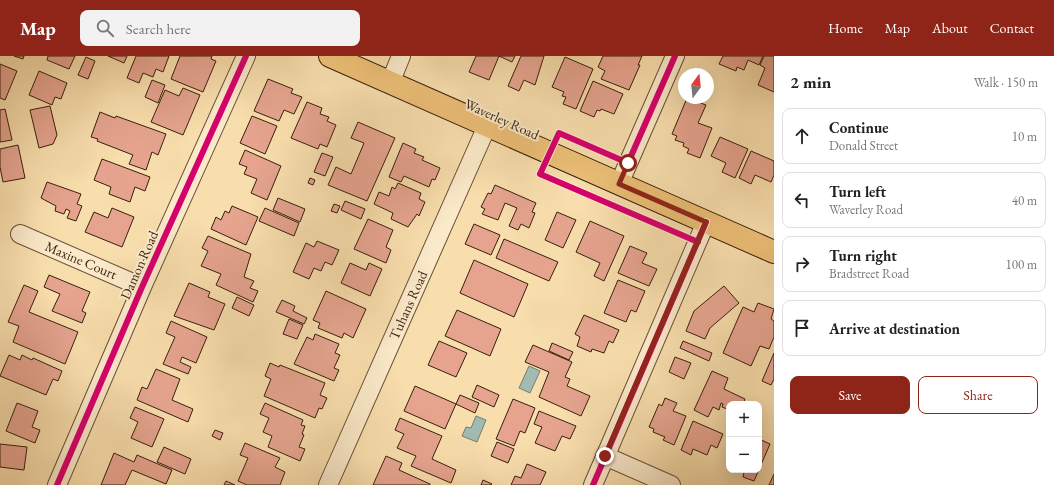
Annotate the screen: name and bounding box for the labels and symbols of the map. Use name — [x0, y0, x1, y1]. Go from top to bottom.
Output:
north arrow — [678, 68, 714, 104]
street label: Waverley Road — [462, 95, 543, 144]
route start — [619, 154, 637, 172]
street label: Damon Road — [116, 227, 163, 302]
street label: Maxine Court — [42, 237, 120, 283]
street label: Tuhans Road — [385, 267, 432, 342]
route end — [596, 447, 614, 465]

